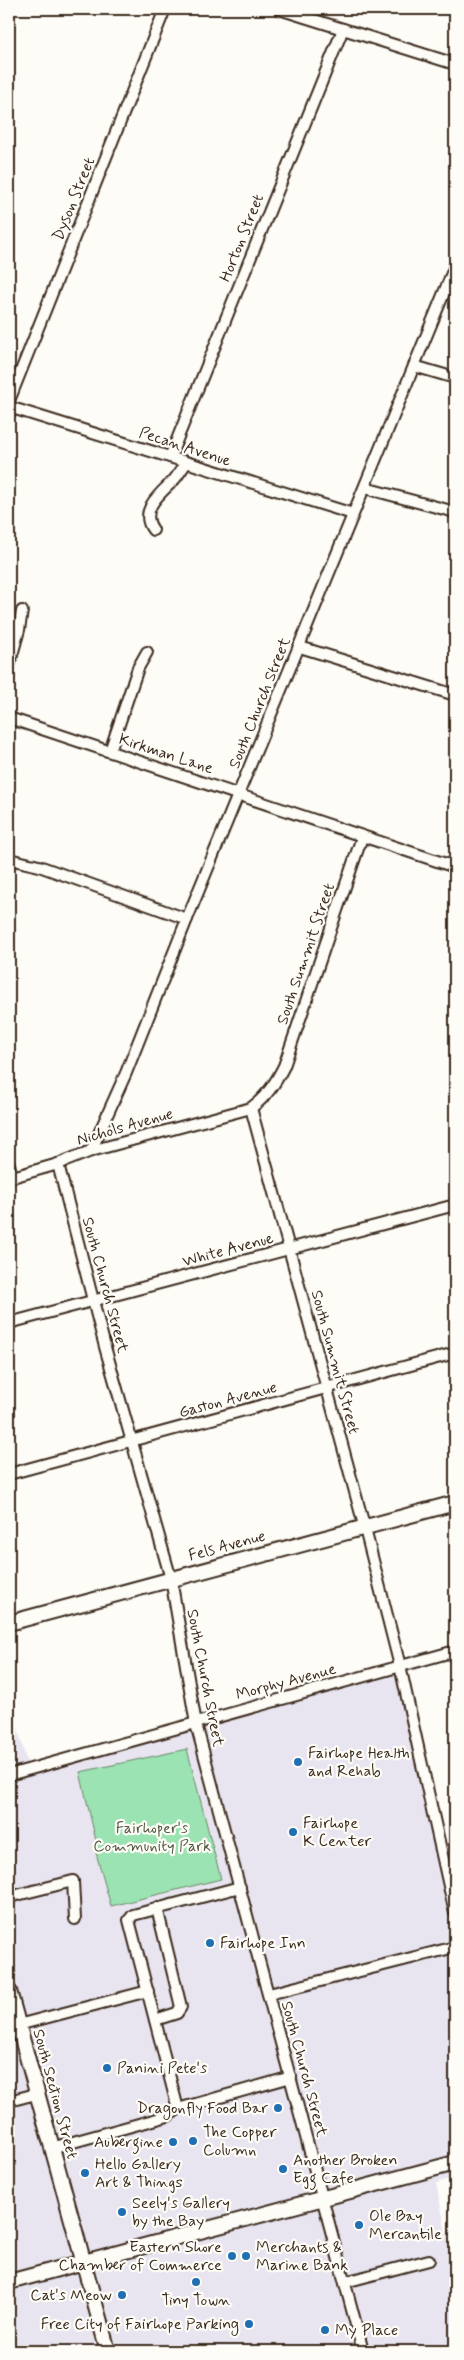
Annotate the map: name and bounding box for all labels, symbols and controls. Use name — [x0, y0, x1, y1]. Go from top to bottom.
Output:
street label: Dyson Street — [48, 154, 100, 244]
street label: Horton Street — [215, 191, 269, 285]
street label: Pecan Avenue — [136, 422, 234, 472]
street label: South Church Street — [224, 634, 296, 772]
street label: Kirkman Lane — [116, 729, 216, 779]
street label: South Summit Street — [272, 881, 340, 1027]
street label: Nichols Avenue — [74, 1103, 176, 1151]
street label: South Church Street — [77, 1215, 133, 1356]
street label: White Avenue — [180, 1228, 276, 1272]
street label: South Summit Street — [306, 1288, 364, 1436]
street label: Gaston Avenue — [177, 1377, 279, 1423]
street label: Fels Avenue — [186, 1526, 268, 1566]
street label: South Church Street — [181, 1607, 229, 1749]
street label: Morphy Avenue — [234, 1659, 338, 1705]
place label: Fairhope Health and Rehab — [308, 1743, 410, 1782]
marker: Fairhope Health and Rehab — [292, 1756, 304, 1768]
place label: Fairhope K Center — [303, 1813, 372, 1852]
park label: Fairhoper's Community Park — [93, 1818, 211, 1857]
marker: Fairhope K Center — [287, 1826, 299, 1838]
place label: Fairhope Inn — [220, 1933, 306, 1954]
marker: Fairhope Inn — [204, 1937, 216, 1949]
street label: South Church Street — [276, 1999, 332, 2140]
street label: South Section Street — [28, 2027, 82, 2161]
place label: Panini Pete's — [117, 2058, 207, 2079]
marker: Panini Pete's — [101, 2062, 113, 2074]
place label: Dragonfly Food Bar — [137, 2098, 268, 2120]
marker: Dragonfly Food Bar — [272, 2102, 284, 2114]
place label: The Copper Column — [203, 2122, 277, 2161]
place label: Aubergine — [94, 2132, 163, 2154]
marker: The Copper Column — [187, 2135, 199, 2147]
marker: Aubergine — [167, 2136, 179, 2148]
place label: Another Broken Egg Cafe — [293, 2150, 397, 2190]
place label: Hello Gallery Art & Things — [95, 2154, 183, 2193]
marker: Another Broken Egg Cafe — [277, 2163, 289, 2175]
marker: Hello Gallery Art & Things — [79, 2167, 91, 2179]
place label: Seely's Gallery by the Bay — [132, 2193, 230, 2232]
marker: Seely's Gallery by the Bay — [116, 2206, 128, 2218]
place label: Ole Bay Mercantile — [369, 2206, 442, 2245]
marker: Ole Bay Mercantile — [353, 2219, 365, 2231]
place label: Eastern Shore Chamber of Commerce — [58, 2237, 222, 2276]
place label: Merchants & Marine Bank — [256, 2237, 348, 2276]
marker: Eastern Shore Chamber of Commerce — [226, 2250, 238, 2262]
marker: Merchants & Marine Bank — [240, 2250, 252, 2262]
marker: Tiny Town — [190, 2276, 202, 2288]
place label: Cat's Meow — [30, 2285, 112, 2306]
marker: Cat's Meow — [116, 2289, 128, 2301]
place label: Tiny Town — [162, 2290, 231, 2311]
place label: Free City of Fairhope Parking — [41, 2314, 239, 2336]
marker: Free City of Fairhope Parking — [243, 2318, 255, 2330]
place label: My Place — [335, 2320, 398, 2341]
marker: My Place — [319, 2324, 331, 2336]

